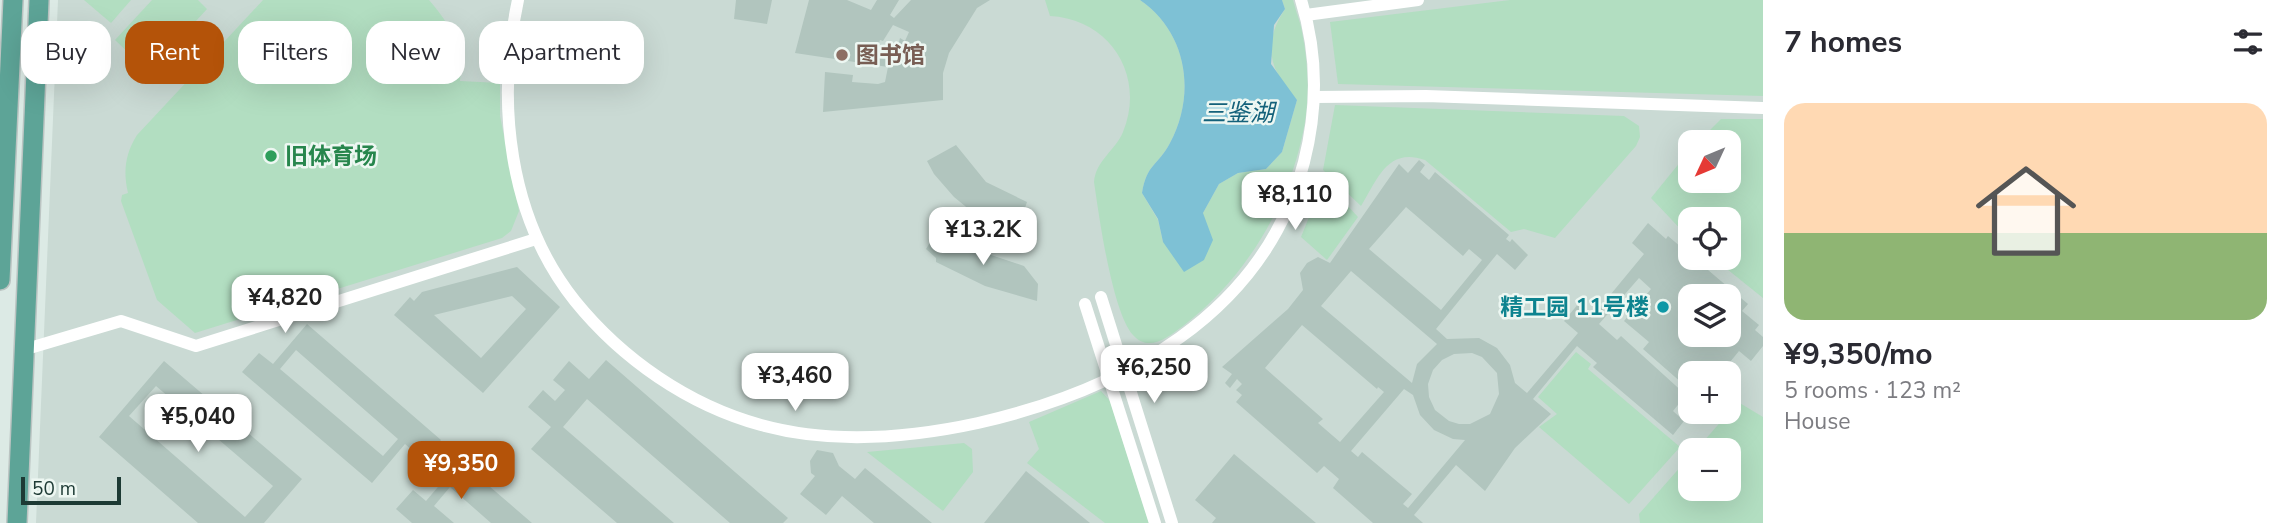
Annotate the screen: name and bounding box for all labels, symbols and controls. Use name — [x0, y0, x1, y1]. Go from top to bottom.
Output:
chip: Buy — [21, 21, 111, 84]
chip: Rent — [125, 21, 224, 84]
chip: Filters — [238, 21, 352, 84]
chip: New — [366, 21, 465, 84]
chip: Apartment — [479, 21, 644, 84]
text: 7 homes — [1784, 22, 1902, 63]
icon: filters — [2229, 23, 2267, 61]
place label: 图书馆 — [856, 40, 925, 71]
marker: 图书馆 — [834, 47, 850, 63]
water label: 三鉴湖 — [1202, 97, 1278, 129]
north arrow — [1678, 130, 1741, 192]
map controls — [1678, 130, 1741, 501]
place label: 旧体育场 — [285, 141, 377, 172]
marker: 旧体育场 — [263, 148, 279, 164]
icon: home — [1963, 148, 2089, 274]
pin: ¥8,110 — [1238, 173, 1352, 232]
text: ¥8,110 — [1258, 179, 1332, 210]
button: locate — [1678, 207, 1741, 270]
pin: ¥13.2K — [926, 208, 1040, 267]
text: ¥13.2K — [945, 214, 1021, 245]
pin: ¥4,820 — [228, 276, 342, 335]
text: ¥4,820 — [248, 282, 322, 313]
button: layers — [1678, 284, 1741, 347]
place label: 精工园 11号楼 — [1500, 292, 1649, 323]
marker: 精工园 11号楼 — [1655, 299, 1671, 315]
text: ¥9,350/mo — [1784, 334, 1933, 375]
pin: ¥6,250 — [1097, 346, 1211, 405]
text: ¥6,250 — [1117, 352, 1191, 383]
pin: ¥3,460 — [738, 354, 852, 413]
text: ¥3,460 — [758, 360, 832, 391]
button: + — [1678, 361, 1741, 424]
text: 5 rooms · 123 m² — [1784, 375, 1961, 406]
pin: ¥5,040 — [141, 394, 255, 454]
text: ¥5,040 — [161, 401, 235, 432]
text: House — [1784, 406, 1851, 437]
button: − — [1678, 438, 1741, 501]
pin: ¥9,350 — [404, 442, 518, 501]
text: ¥9,350 — [424, 448, 498, 479]
scale bar — [21, 474, 121, 506]
text: 50 m — [32, 476, 76, 502]

